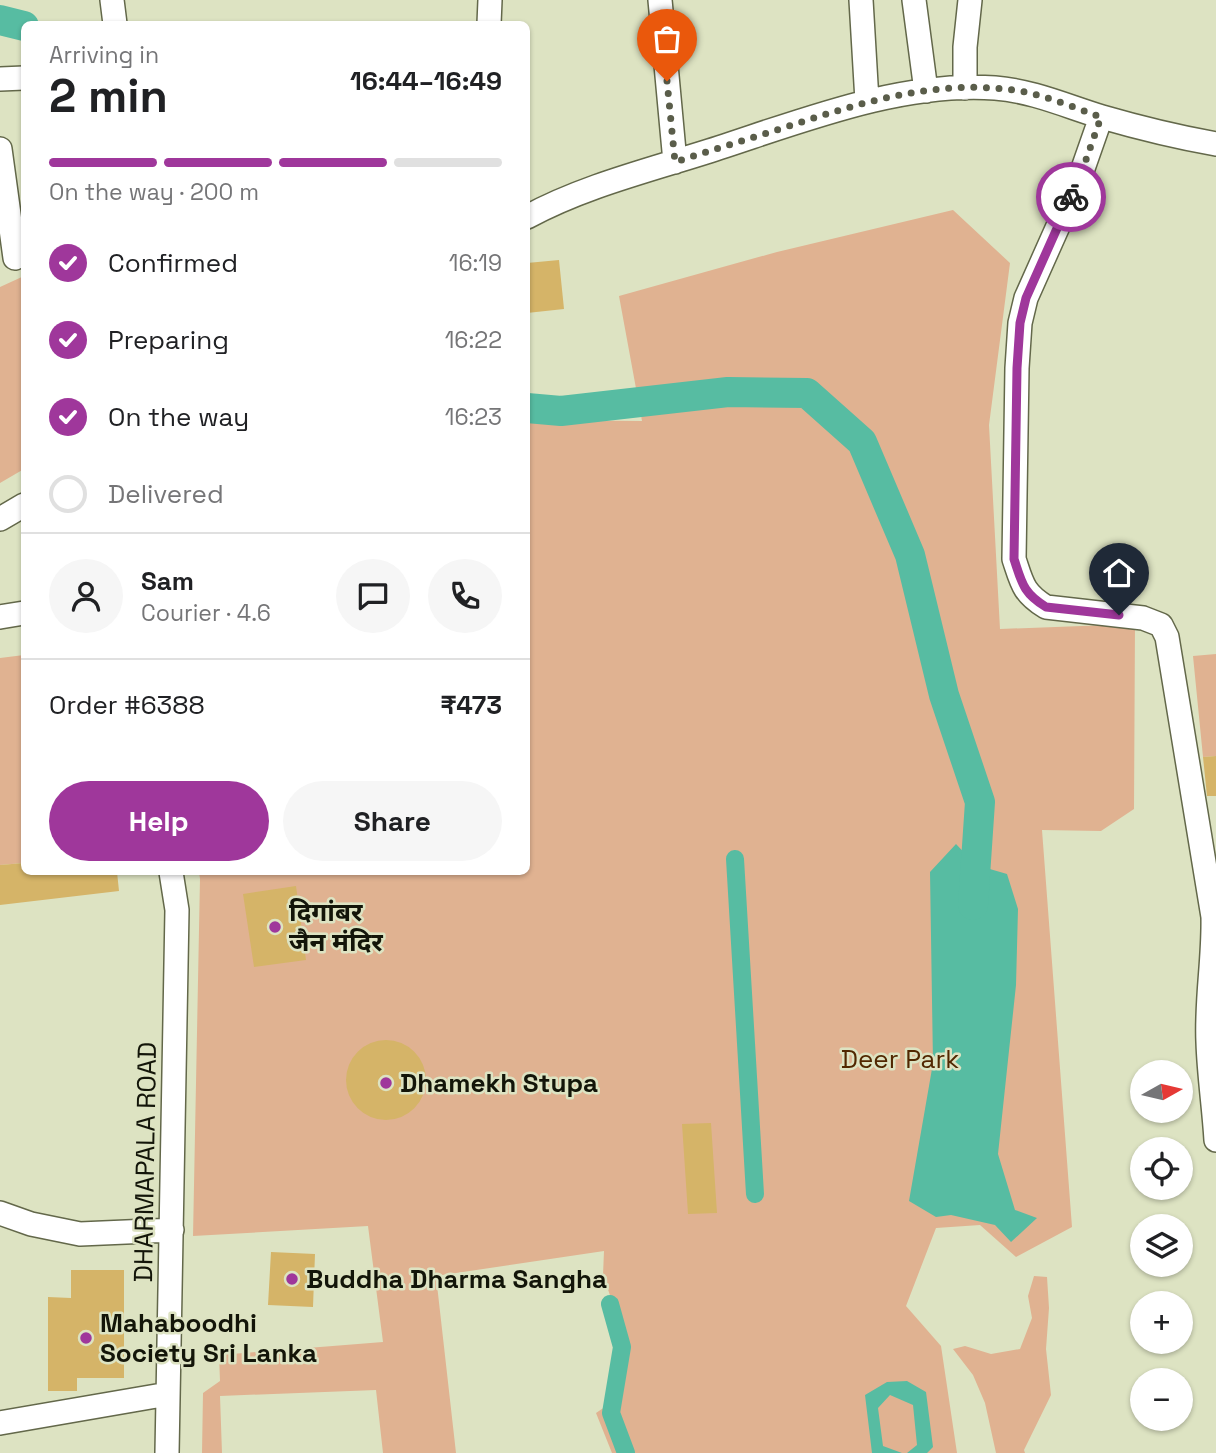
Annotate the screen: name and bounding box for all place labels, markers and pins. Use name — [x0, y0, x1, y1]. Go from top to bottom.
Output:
pin — [637, 9, 697, 81]
pin — [1089, 543, 1149, 615]
place label: दिगांबर जैन मंदिर — [289, 895, 383, 959]
marker: दिगांबर जैन मंदिर — [267, 919, 283, 935]
place label: Dhamekh Stupa — [400, 1066, 598, 1100]
marker: Dhamekh Stupa — [378, 1075, 394, 1091]
place label: Buddha Dharma Sangha — [306, 1262, 607, 1296]
marker: Buddha Dharma Sangha — [284, 1271, 300, 1287]
place label: Mahaboodhi Society Sri Lanka — [100, 1306, 317, 1370]
marker: Mahaboodhi Society Sri Lanka — [78, 1330, 94, 1346]

